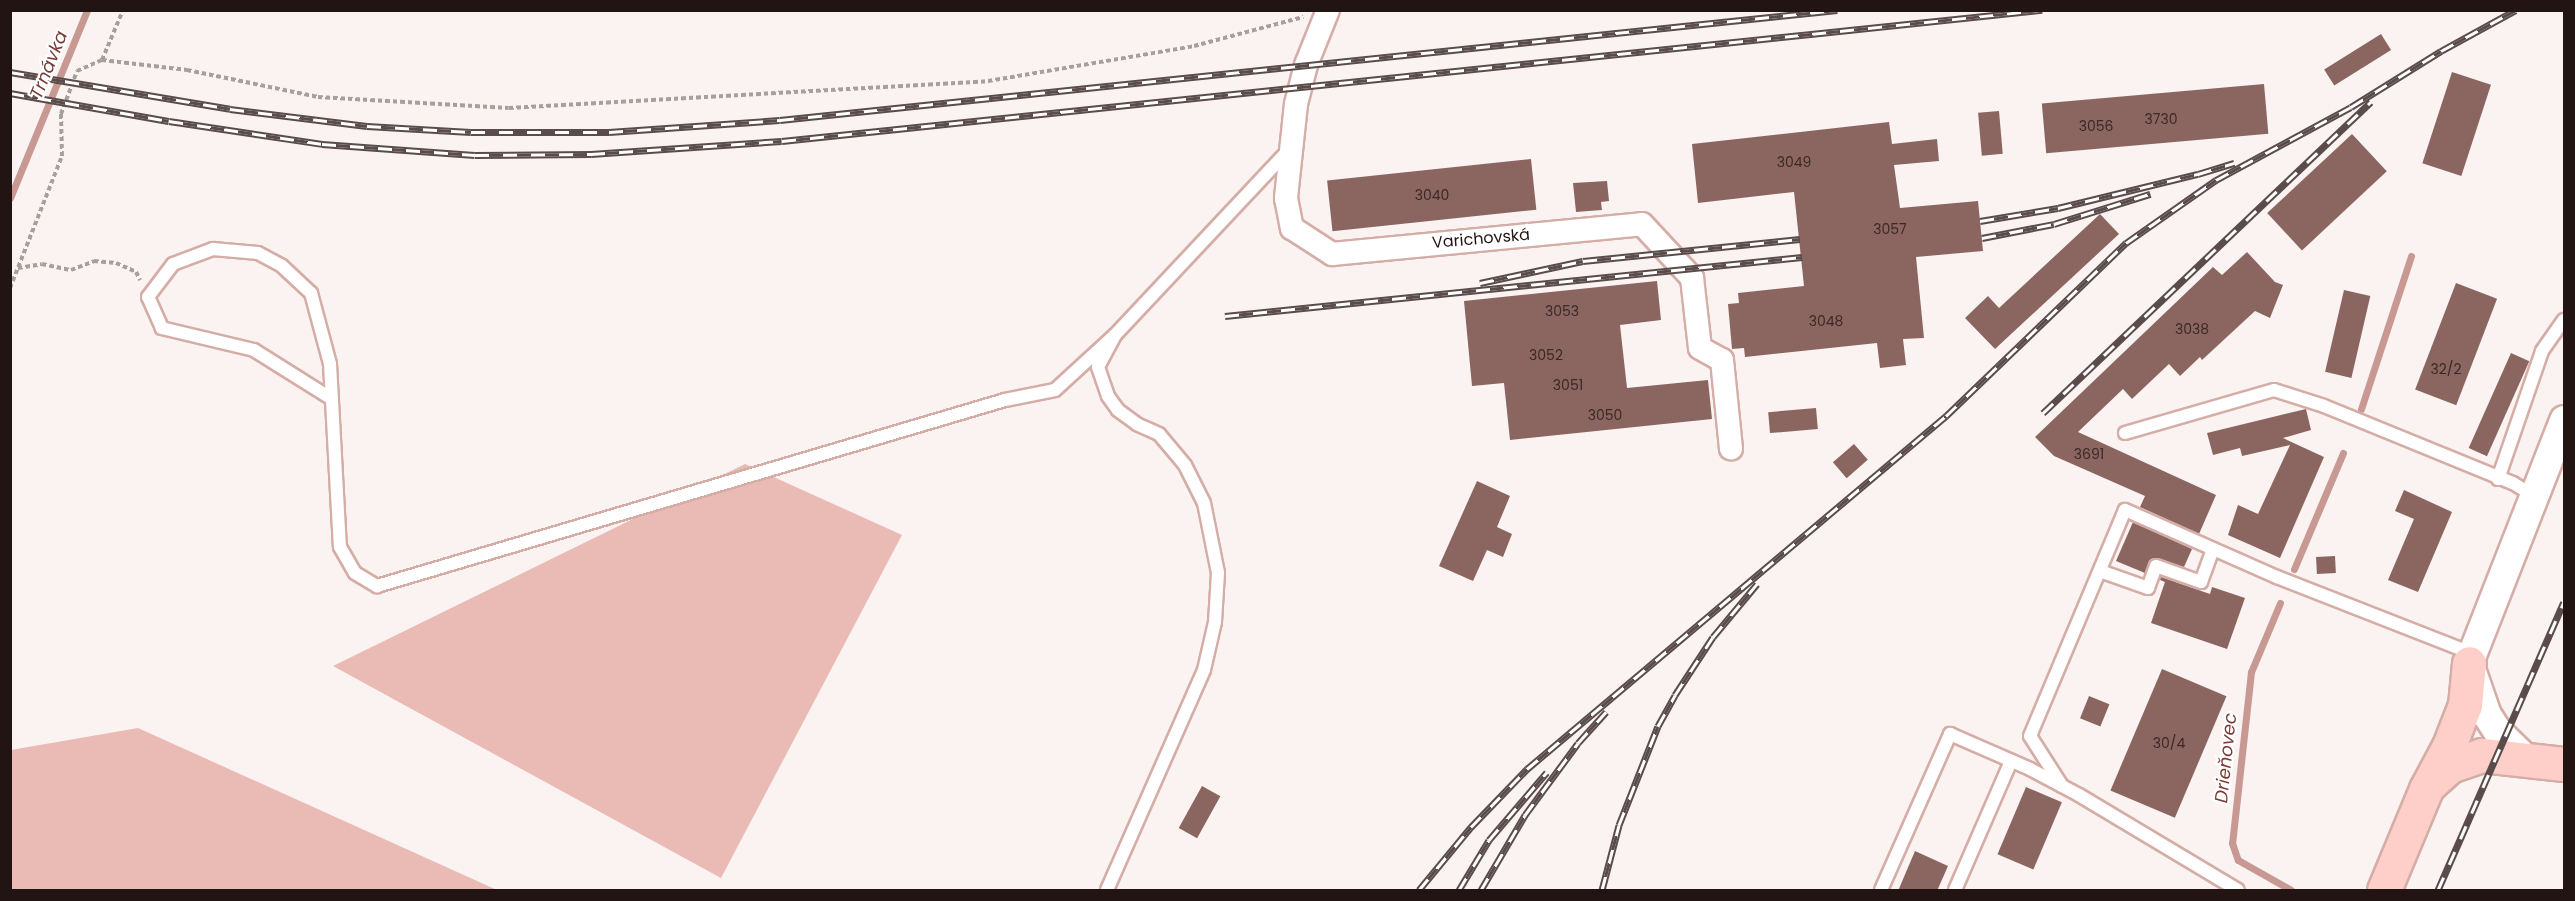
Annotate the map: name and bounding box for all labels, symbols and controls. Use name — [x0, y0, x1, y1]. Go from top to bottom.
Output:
water label: Trnávka — [26, 28, 72, 102]
house number: 3730 — [2145, 111, 2177, 127]
house number: 3056 — [2079, 118, 2113, 134]
house number: 3049 — [1777, 154, 1811, 170]
house number: 3040 — [1415, 187, 1449, 203]
house number: 3057 — [1873, 221, 1907, 237]
street label: Varichovská — [1431, 225, 1531, 253]
house number: 3053 — [1545, 303, 1579, 319]
house number: 3048 — [1809, 313, 1843, 329]
house number: 3038 — [2175, 321, 2209, 337]
house number: 3052 — [1529, 347, 1563, 363]
house number: 32/2 — [2430, 361, 2462, 377]
house number: 3051 — [1553, 377, 1583, 393]
house number: 3050 — [1588, 407, 1622, 423]
house number: 3691 — [2074, 446, 2104, 462]
water label: Drieňovec — [2211, 712, 2241, 804]
house number: 30/4 — [2153, 735, 2185, 751]

